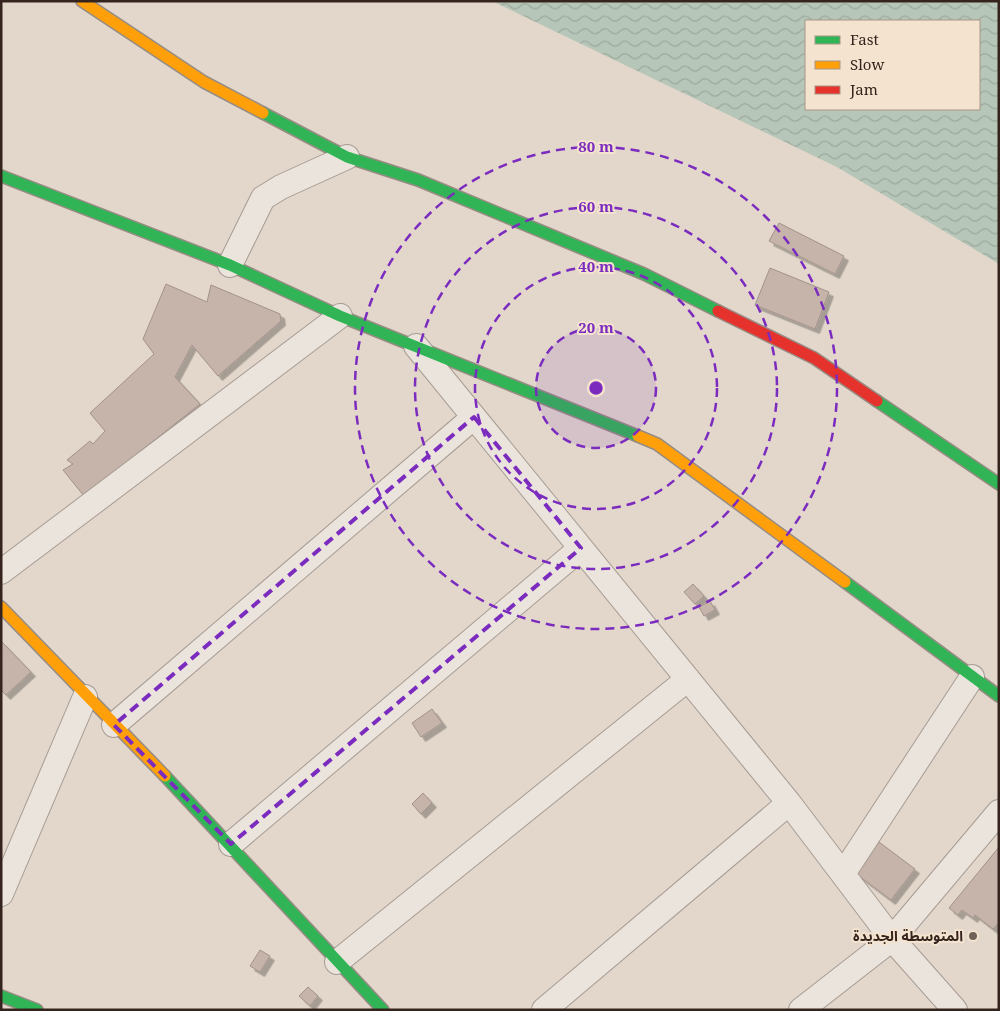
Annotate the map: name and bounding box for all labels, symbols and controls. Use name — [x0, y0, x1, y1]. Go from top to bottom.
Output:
legend — [805, 20, 980, 110]
text: Fast — [850, 29, 879, 49]
text: Slow — [850, 54, 884, 74]
text: Jam — [849, 79, 878, 99]
text: 80 m — [578, 136, 614, 156]
text: 60 m — [578, 196, 614, 216]
text: 40 m — [578, 256, 614, 276]
text: 20 m — [578, 317, 614, 337]
centre of rings — [587, 379, 605, 397]
place label: المتوسطة الجديدة — [853, 926, 963, 945]
marker: المتوسطة الجديدة — [967, 930, 979, 942]

